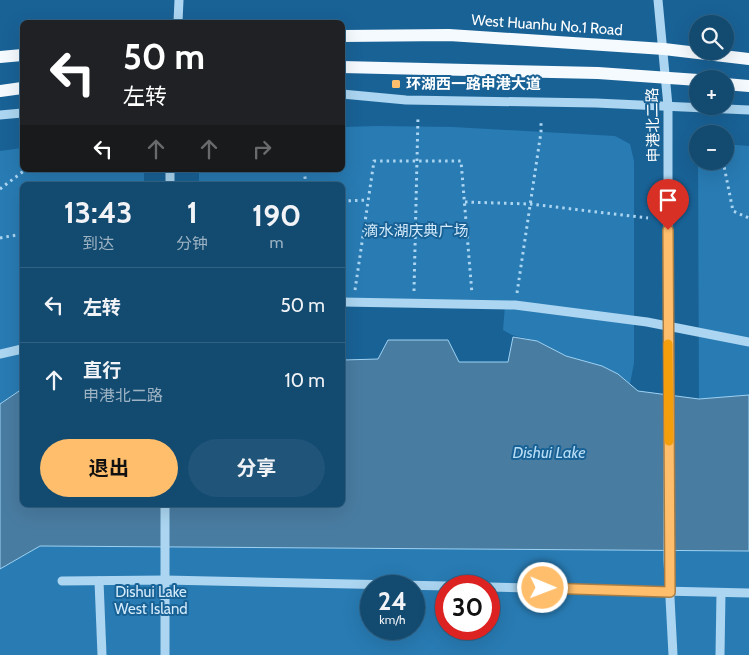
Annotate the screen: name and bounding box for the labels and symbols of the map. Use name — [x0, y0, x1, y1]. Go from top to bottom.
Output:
street label: West Huanhu No.1 Road — [471, 11, 623, 39]
place label: 环湖西一路申港大道 — [406, 75, 541, 93]
marker: 环湖西一路申港大道 — [390, 78, 402, 90]
street label: 申港北二路 — [643, 87, 663, 163]
pin — [647, 179, 689, 230]
park label: 滴水湖庆典广场 — [363, 222, 469, 240]
water label: Dishui Lake — [512, 443, 586, 462]
position arrow — [516, 561, 568, 613]
speed limit sign: 30 — [435, 575, 500, 640]
park label: Dishui Lake West Island — [114, 583, 188, 618]

